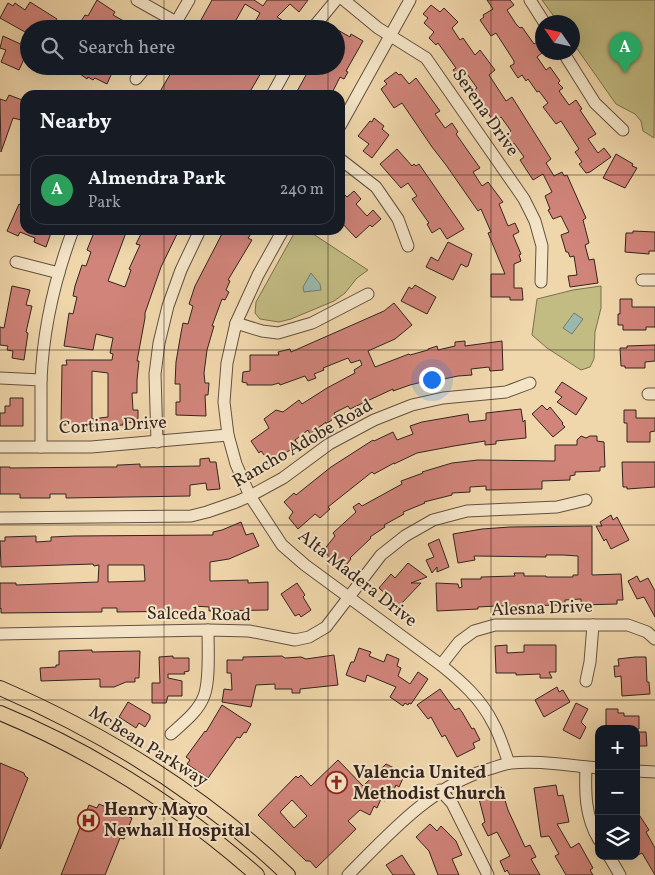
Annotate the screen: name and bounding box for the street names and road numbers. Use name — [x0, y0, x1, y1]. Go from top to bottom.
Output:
street label: Serena Drive — [446, 64, 524, 162]
street label: Rancho Adobe Road — [228, 394, 378, 494]
street label: Cortina Drive — [58, 411, 168, 441]
street label: Alta Madera Drive — [292, 524, 422, 634]
street label: Alesna Drive — [491, 595, 593, 623]
street label: Salceda Road — [147, 602, 251, 628]
street label: McBean Parkway — [84, 700, 213, 794]

